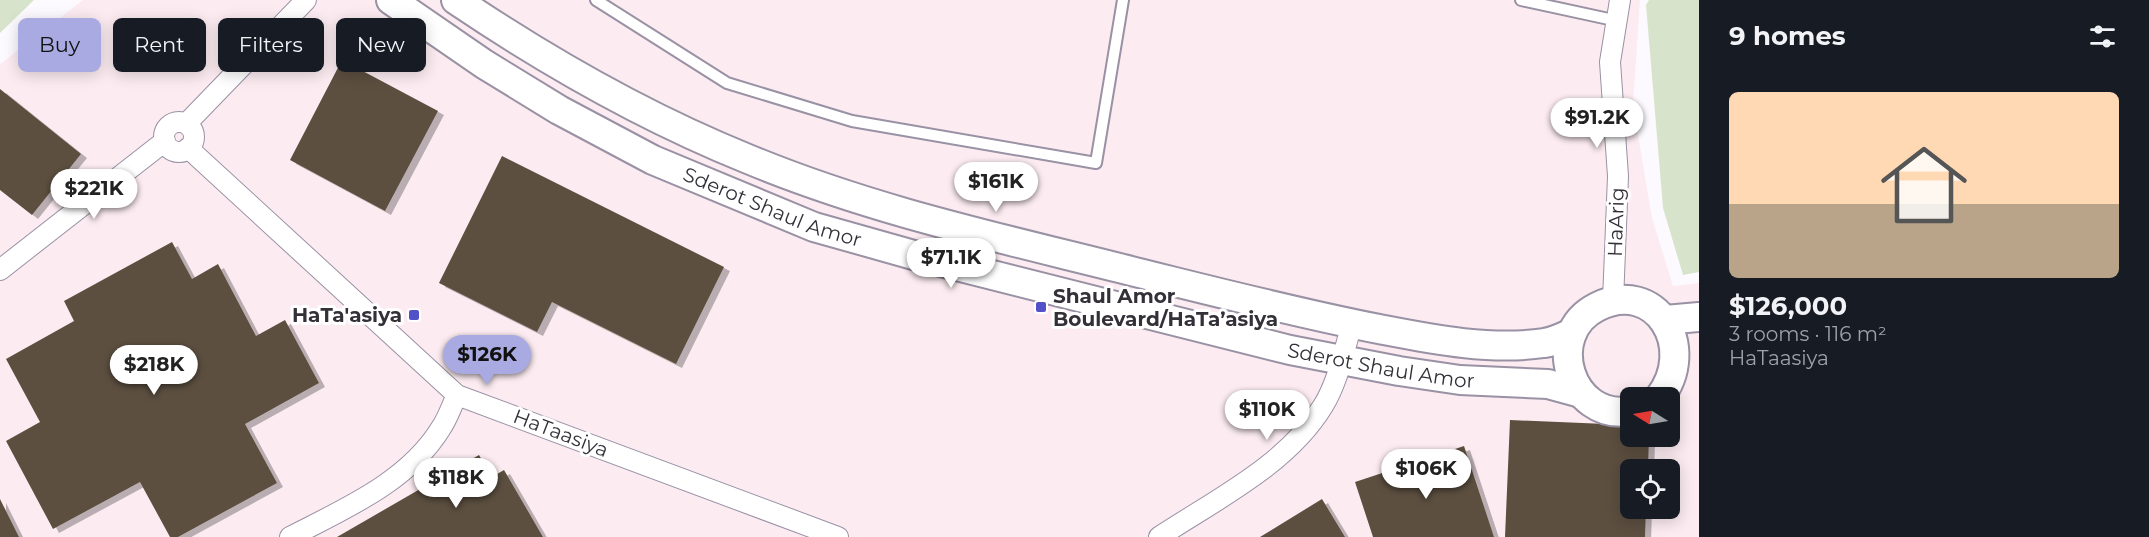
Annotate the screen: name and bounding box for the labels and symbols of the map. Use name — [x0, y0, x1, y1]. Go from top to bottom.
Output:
pin: $91.2K — [1548, 98, 1646, 149]
street label: Sderot Shaul Amor — [680, 162, 864, 252]
pin: $161K — [954, 162, 1038, 213]
pin: $221K — [52, 169, 136, 220]
street label: HaArig — [1603, 187, 1629, 257]
pin: $71.1K — [902, 238, 1000, 289]
place label: Shaul Amor Boulevard/HaTa’asiya — [1053, 284, 1278, 331]
marker: Shaul Amor Boulevard/HaTa’asiya — [1034, 300, 1048, 314]
place label: HaTa'asiya — [292, 303, 402, 327]
marker: HaTa'asiya — [407, 308, 421, 322]
pin: $126K — [445, 335, 529, 386]
street label: Sderot Shaul Amor — [1286, 338, 1475, 393]
pin: $218K — [112, 345, 196, 396]
north arrow — [1620, 387, 1680, 447]
pin: $110K — [1225, 390, 1309, 441]
street label: HaTaasiya — [510, 404, 612, 462]
pin: $106K — [1384, 449, 1468, 500]
pin: $118K — [414, 458, 498, 509]

